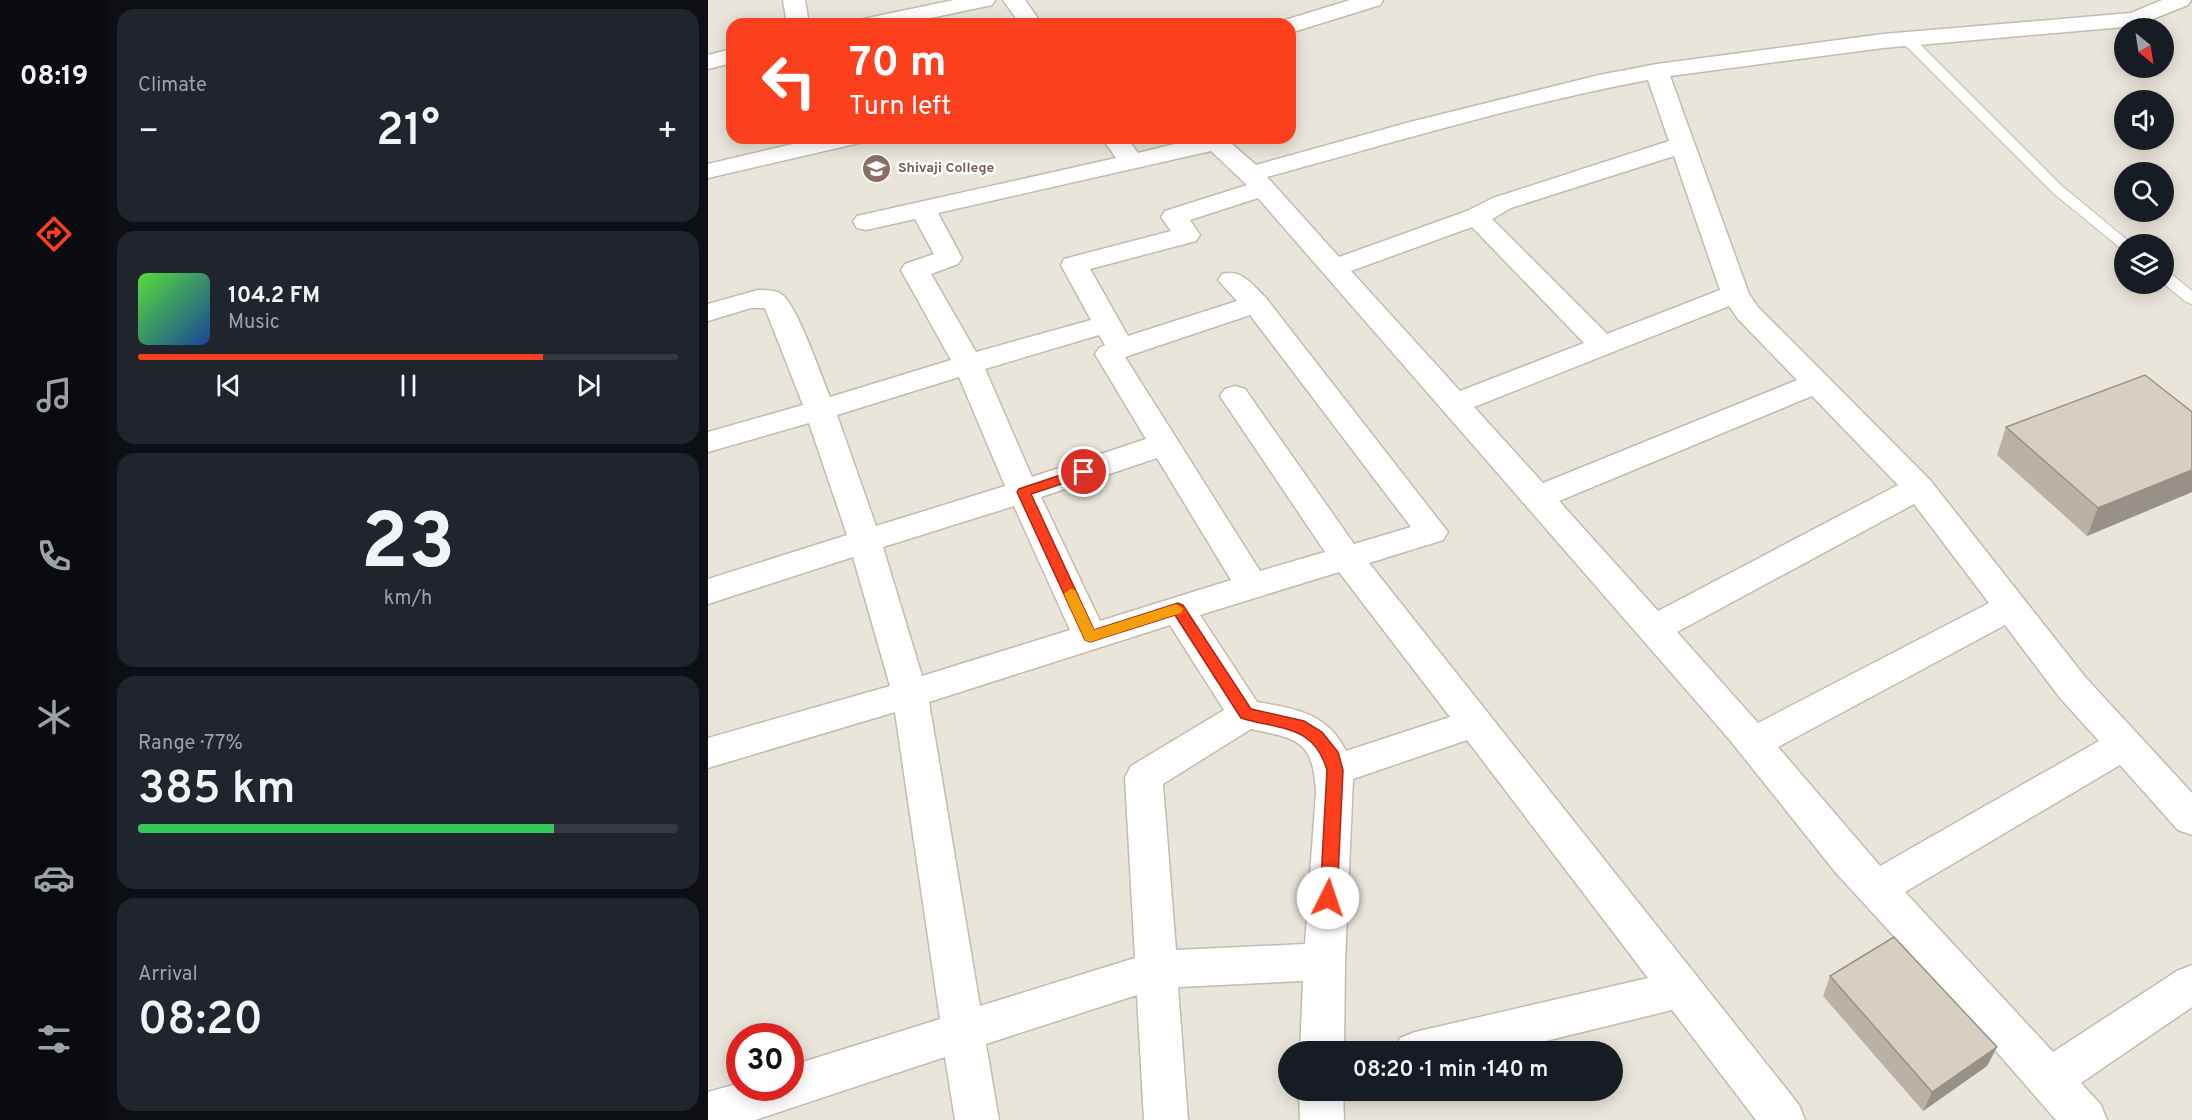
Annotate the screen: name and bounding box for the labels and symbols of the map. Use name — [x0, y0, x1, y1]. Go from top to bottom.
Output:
north arrow — [2114, 18, 2174, 78]
school or university icon: Shivaji College — [861, 152, 893, 184]
place label: Shivaji College — [898, 160, 994, 177]
pin — [1058, 446, 1109, 497]
position arrow — [1296, 866, 1360, 930]
speed limit sign: 30 — [726, 1023, 804, 1101]

